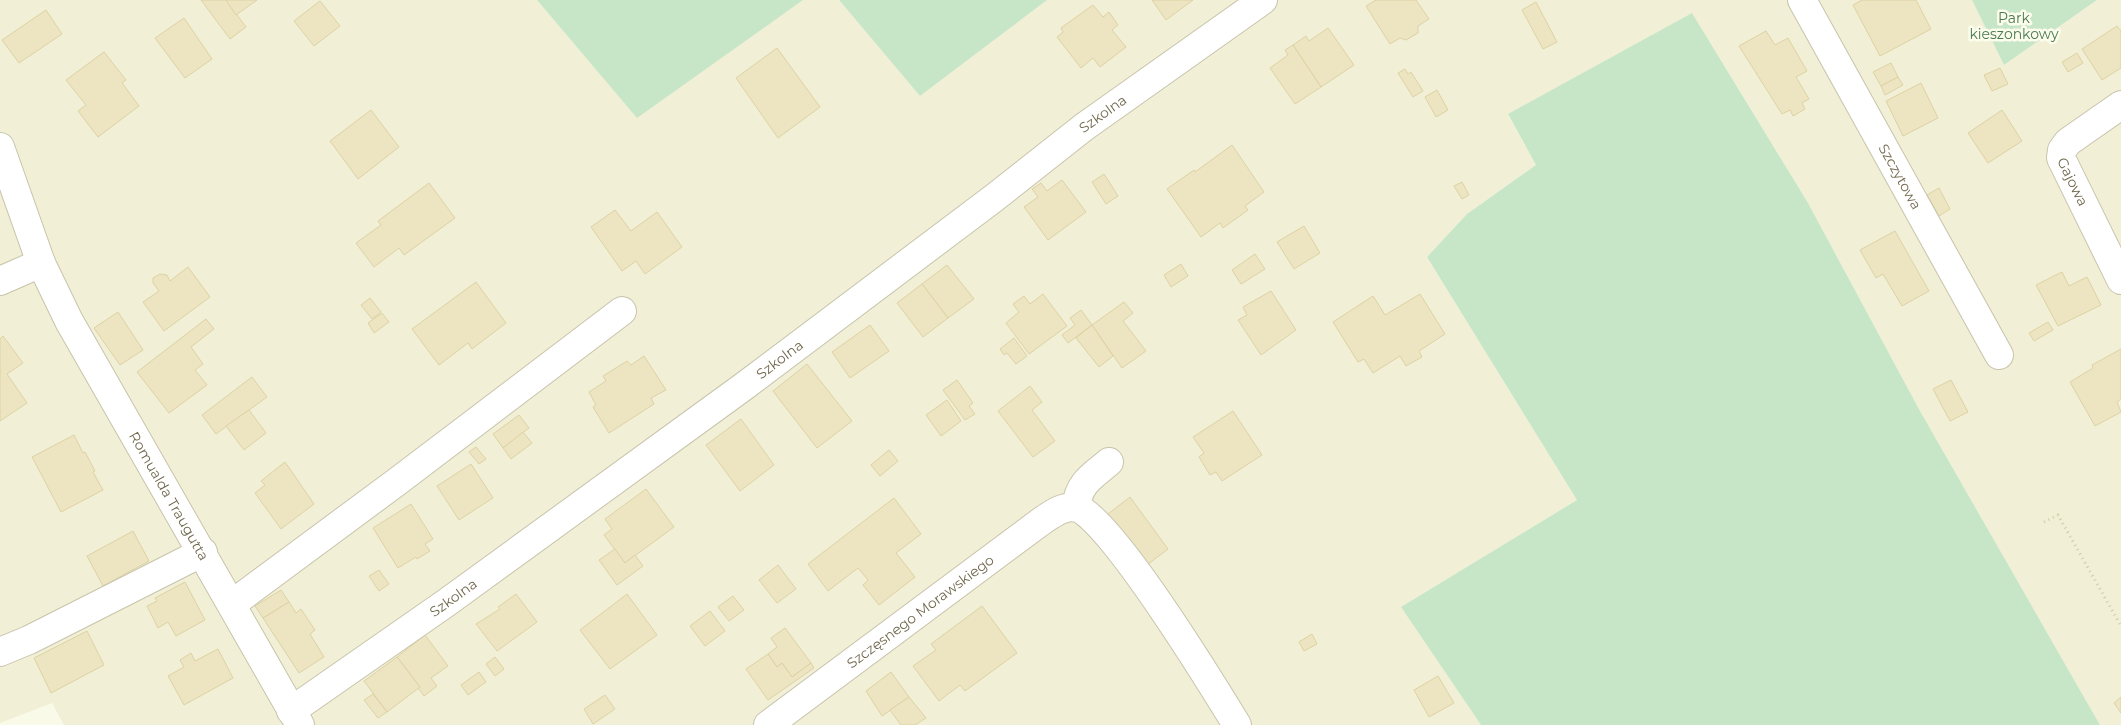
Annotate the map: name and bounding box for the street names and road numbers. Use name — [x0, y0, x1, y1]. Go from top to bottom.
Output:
street label: Szkolna — [1075, 91, 1130, 137]
street label: Szczytowa — [1875, 141, 1925, 213]
street label: Gajowa — [2053, 154, 2092, 209]
street label: Szkolna — [753, 336, 807, 383]
street label: Romualda Traugutta — [125, 428, 213, 564]
street label: Szczęsnego Morawskiego — [843, 551, 998, 672]
street label: Szkolna — [426, 574, 481, 621]

